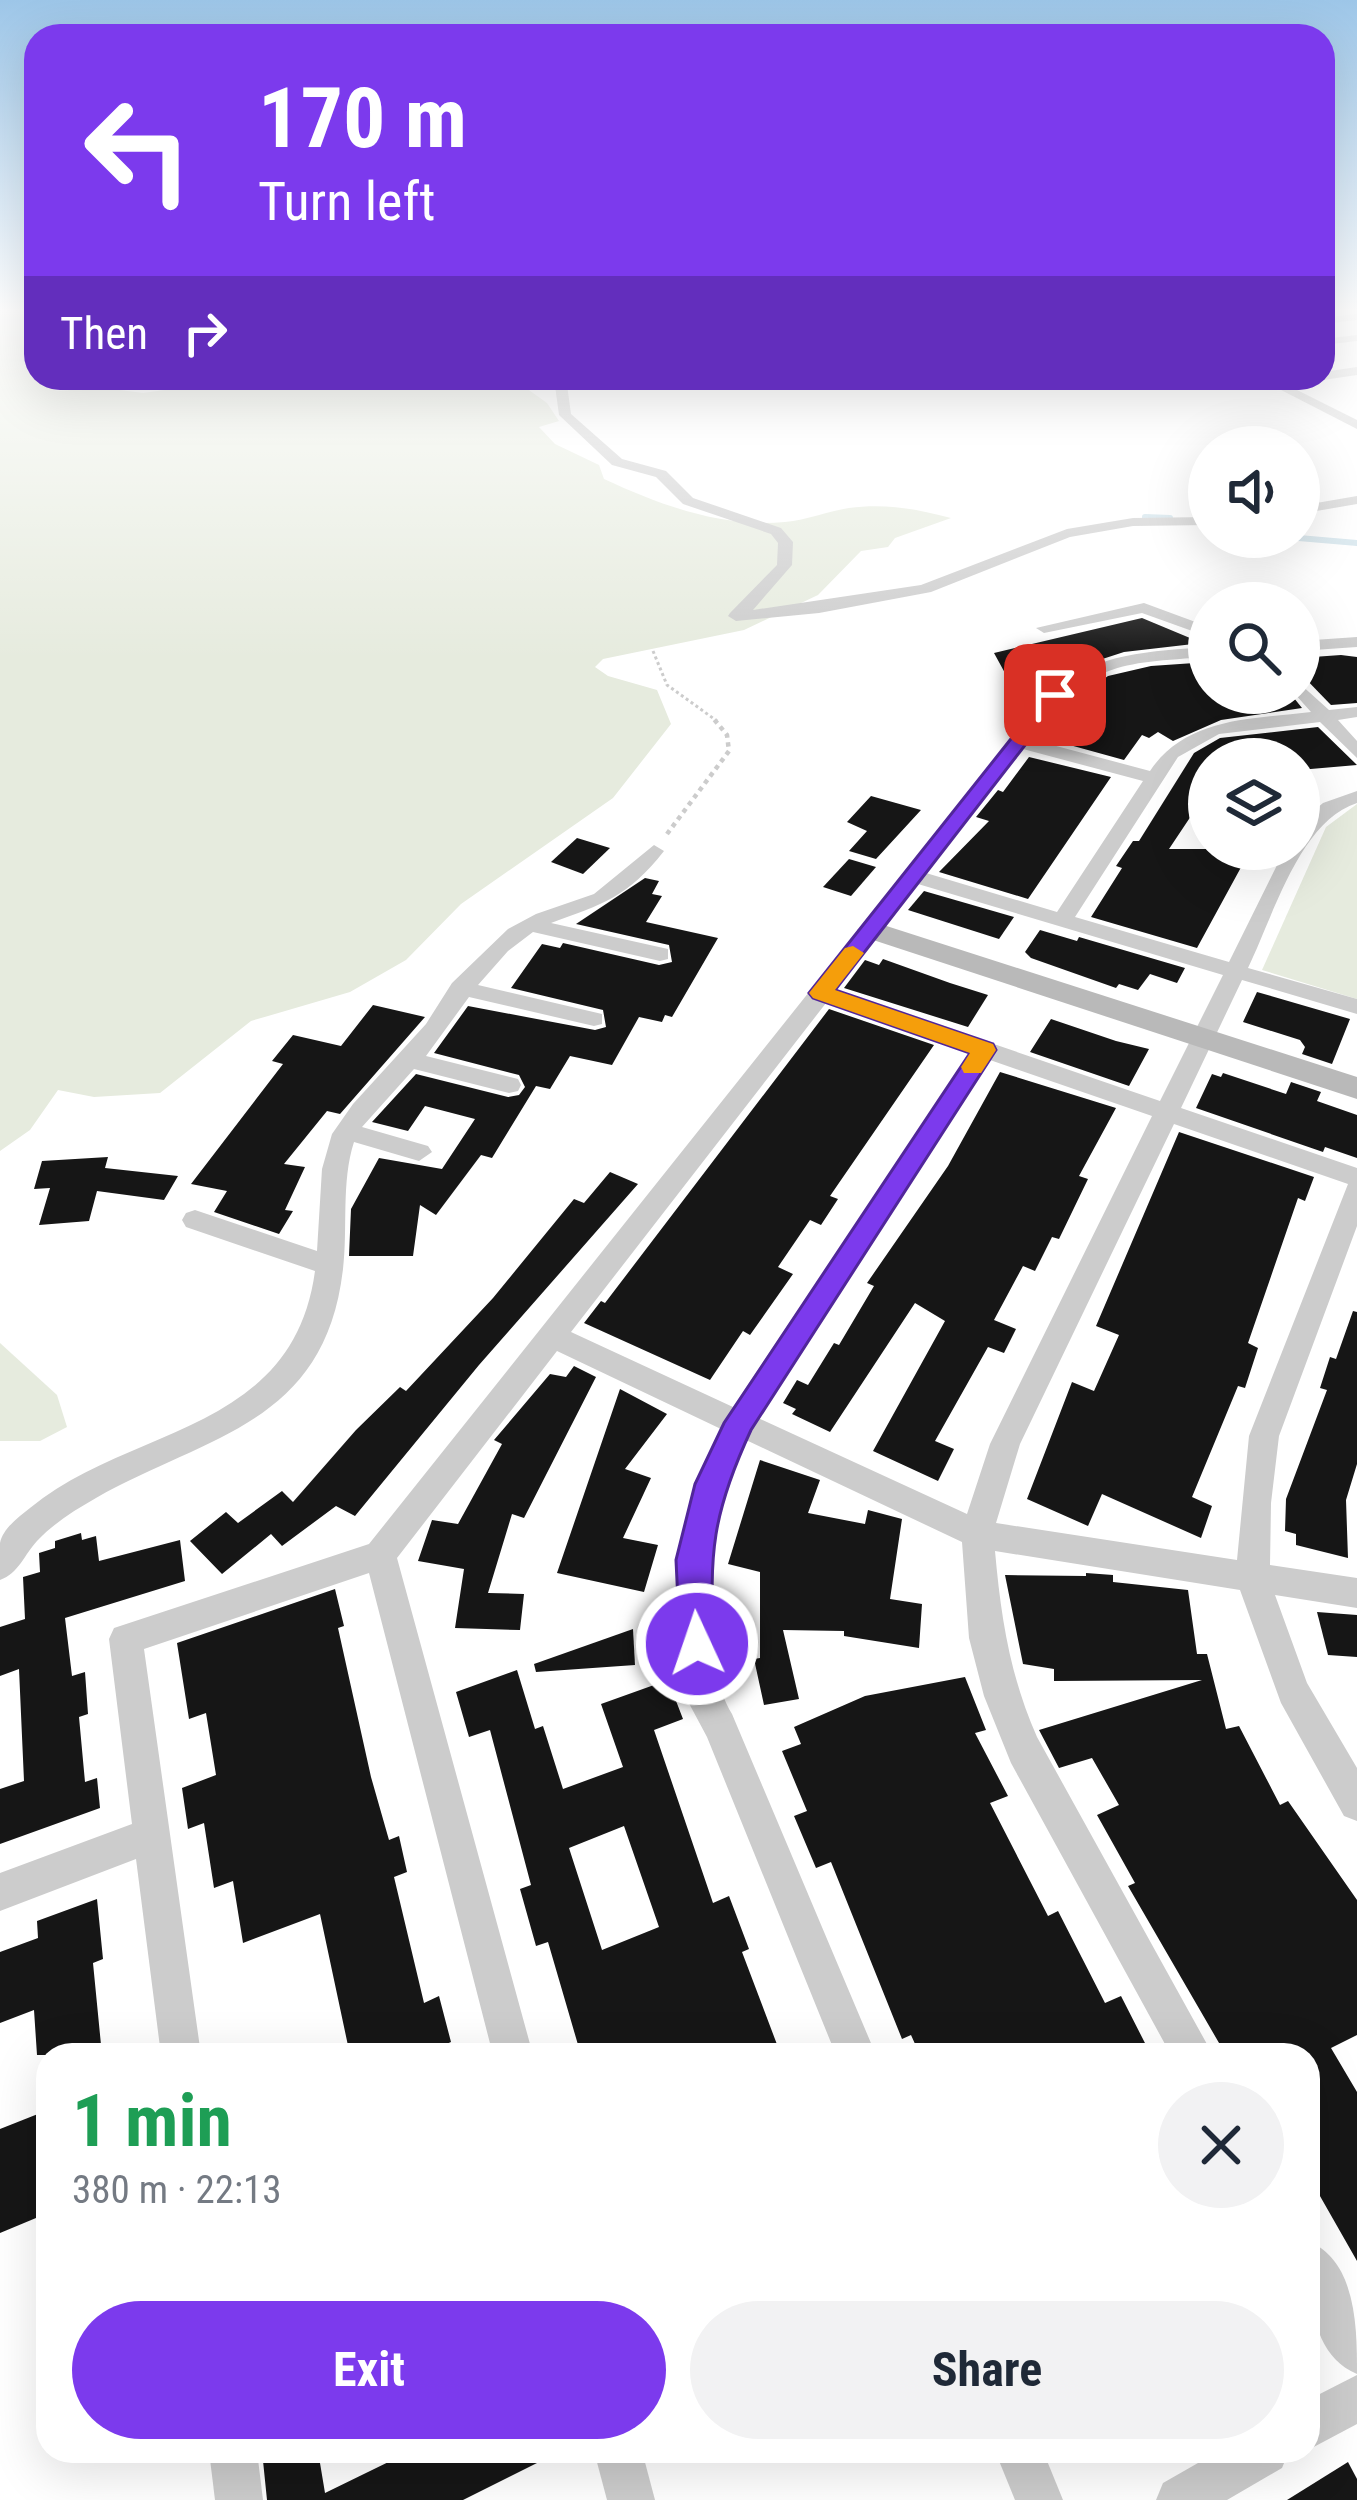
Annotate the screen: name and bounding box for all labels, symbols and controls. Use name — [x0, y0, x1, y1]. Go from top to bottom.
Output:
text: 170 m — [258, 69, 467, 168]
icon: left — [60, 72, 216, 228]
text: Turn left — [258, 170, 435, 233]
icon: right — [172, 300, 238, 366]
text: Then — [60, 307, 148, 360]
map controls — [1188, 426, 1320, 870]
button: sound — [1188, 426, 1320, 558]
button: search — [1188, 582, 1320, 714]
pin — [1004, 644, 1106, 746]
icon: arrive — [1022, 662, 1088, 728]
button: layers — [1188, 738, 1320, 870]
position arrow — [634, 1581, 760, 1707]
text: 1 min — [72, 2079, 232, 2164]
button: close — [1158, 2082, 1284, 2208]
text: 380 m · 22:13 — [72, 2167, 282, 2213]
button: Exit — [72, 2301, 666, 2439]
button: Share — [690, 2301, 1284, 2439]

